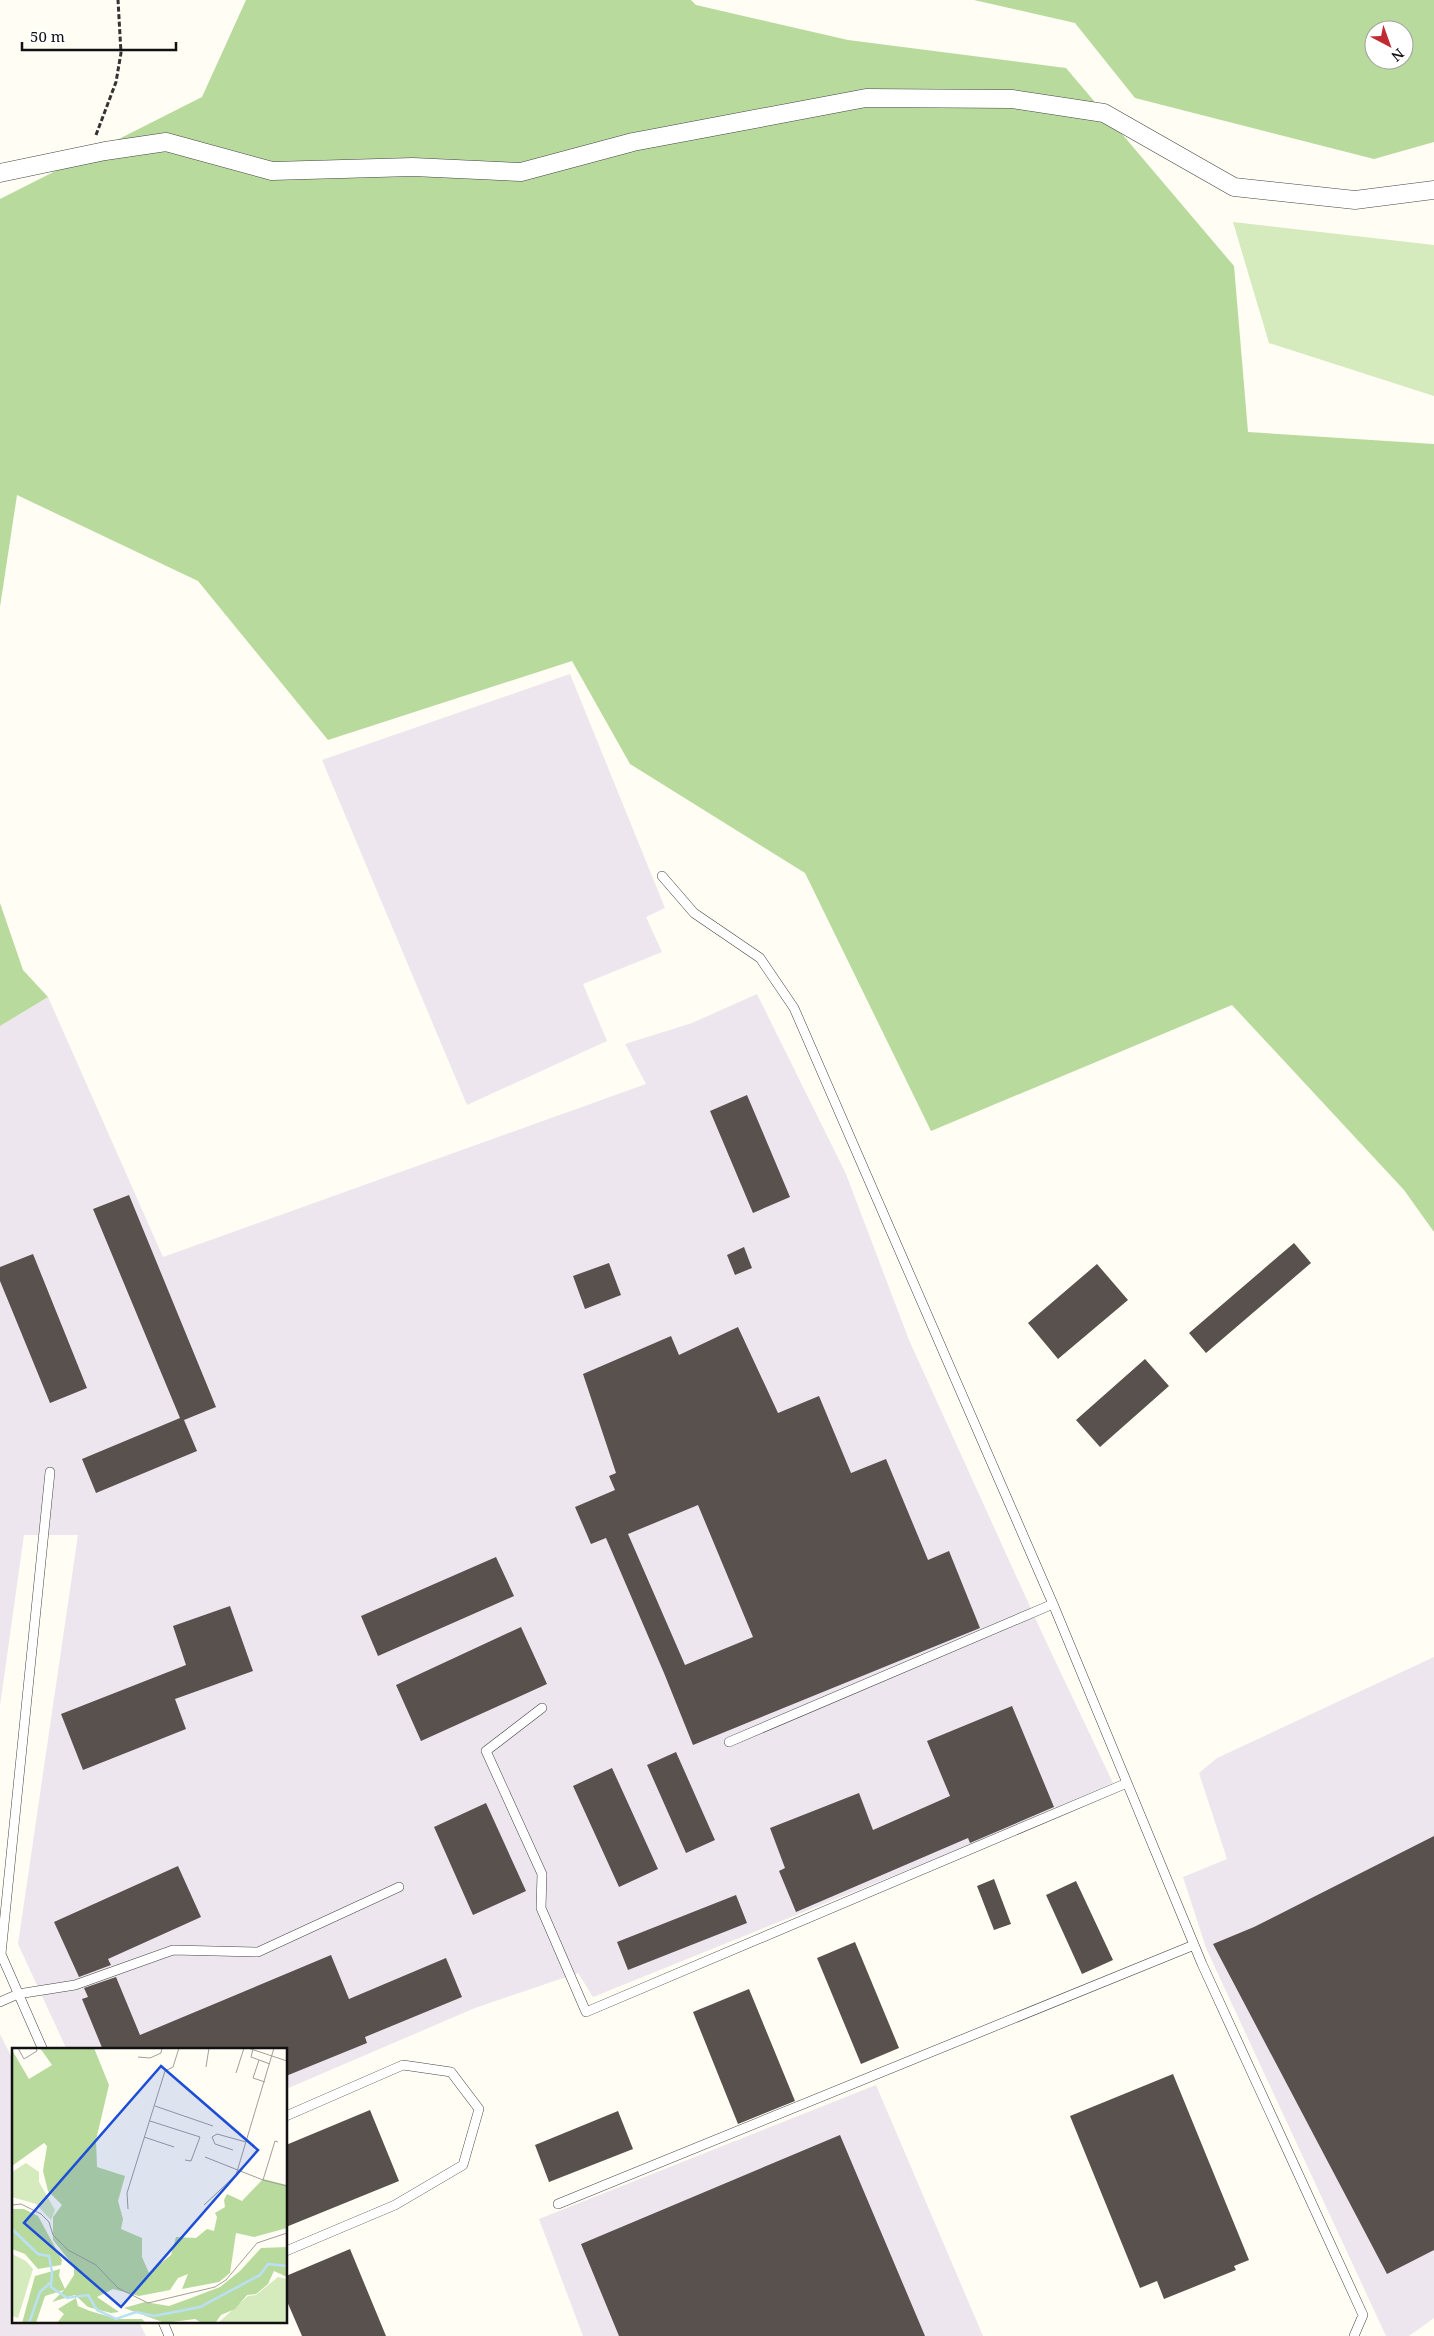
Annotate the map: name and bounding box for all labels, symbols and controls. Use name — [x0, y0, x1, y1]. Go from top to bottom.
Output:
scale bar — [22, 20, 176, 52]
north arrow — [1364, 20, 1414, 70]
text: 50 m — [30, 26, 65, 46]
text: N — [1387, 44, 1408, 66]
inset map — [12, 2048, 288, 2324]

